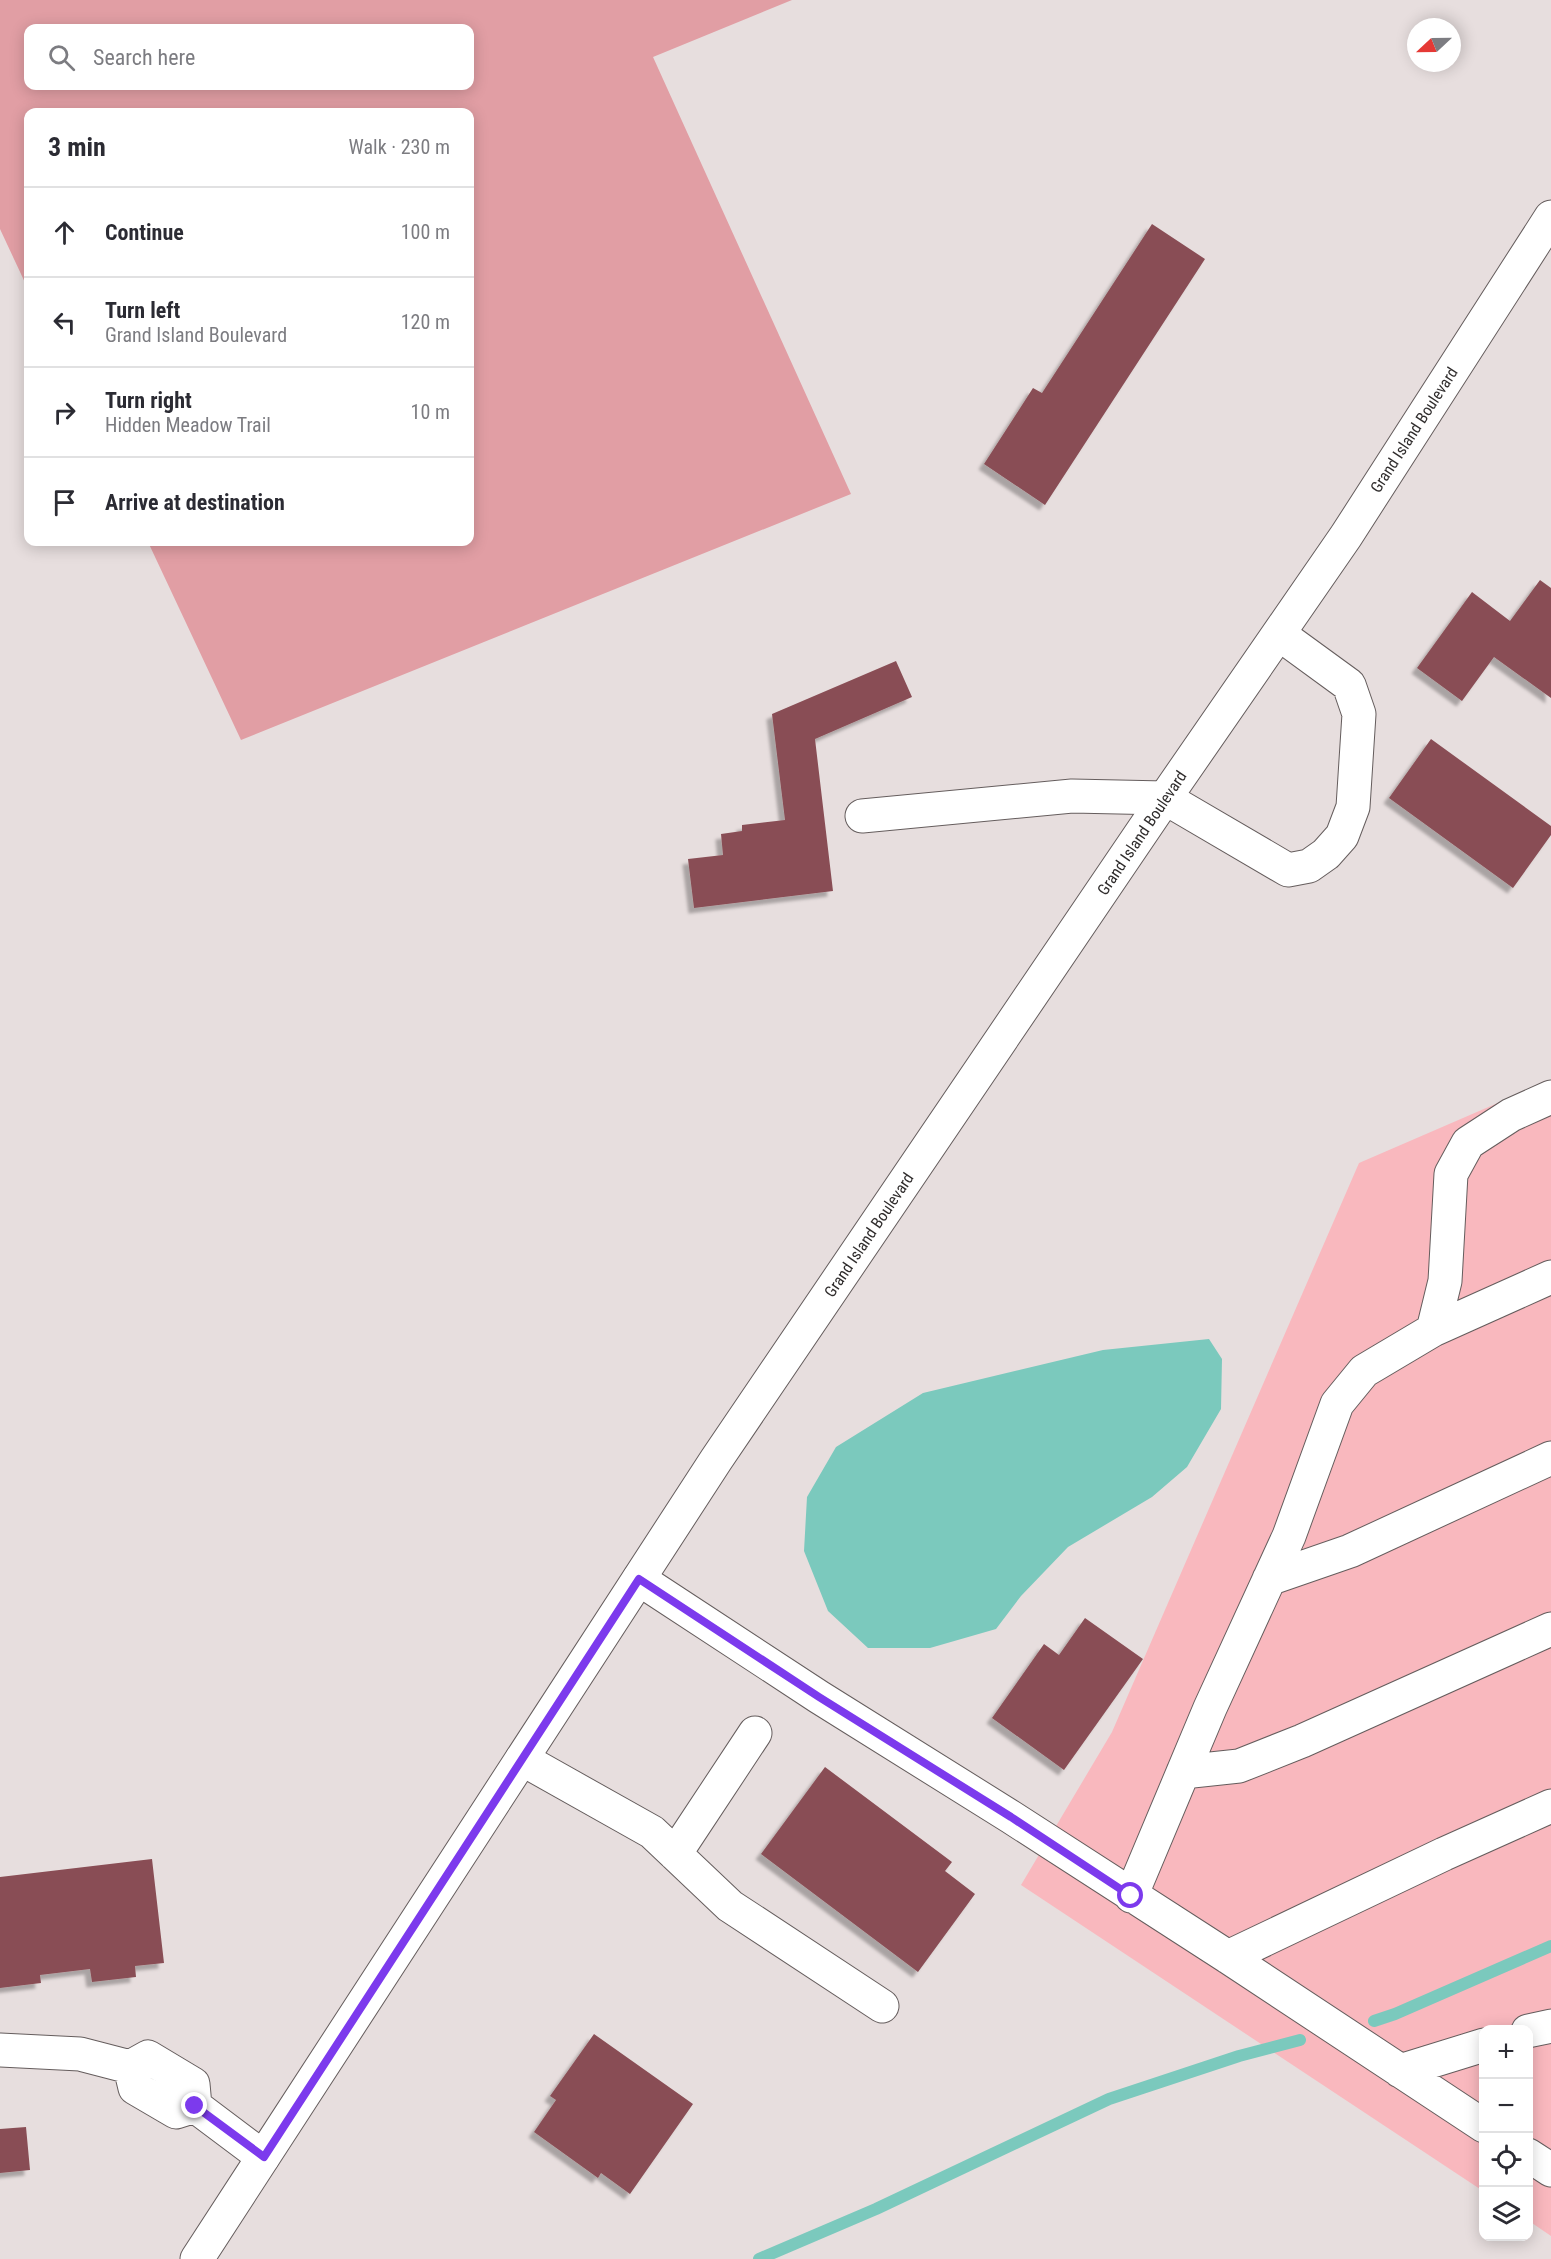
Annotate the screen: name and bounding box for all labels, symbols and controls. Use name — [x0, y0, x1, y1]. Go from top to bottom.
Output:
north arrow — [1407, 18, 1461, 72]
search box — [24, 24, 474, 90]
icon: search — [45, 41, 78, 74]
text: Search here — [93, 45, 195, 70]
text: 3 min — [48, 132, 106, 162]
text: Walk · 230 m — [349, 135, 450, 159]
icon: ahead — [48, 216, 81, 249]
text: Continue — [105, 220, 184, 245]
text: 100 m — [401, 220, 450, 244]
text: Turn left — [105, 298, 180, 323]
icon: left — [48, 306, 81, 339]
text: 120 m — [401, 310, 450, 334]
text: Grand Island Boulevard — [105, 323, 287, 347]
street label: Grand Island Boulevard — [1366, 364, 1462, 496]
text: Turn right — [105, 388, 192, 413]
icon: right — [48, 396, 81, 429]
text: 10 m — [411, 400, 450, 424]
text: Hidden Meadow Trail — [105, 413, 271, 437]
icon: arrive — [48, 486, 81, 519]
text: Arrive at destination — [105, 490, 285, 515]
street label: Grand Island Boulevard — [1093, 767, 1191, 899]
street label: Grand Island Boulevard — [820, 1169, 918, 1301]
route start — [1117, 1882, 1143, 1908]
map controls — [1479, 2025, 1533, 2241]
button: + — [1479, 2025, 1533, 2079]
button: − — [1479, 2079, 1533, 2133]
route end — [181, 2092, 207, 2118]
button: locate — [1479, 2133, 1533, 2187]
button: layers — [1479, 2187, 1533, 2241]

